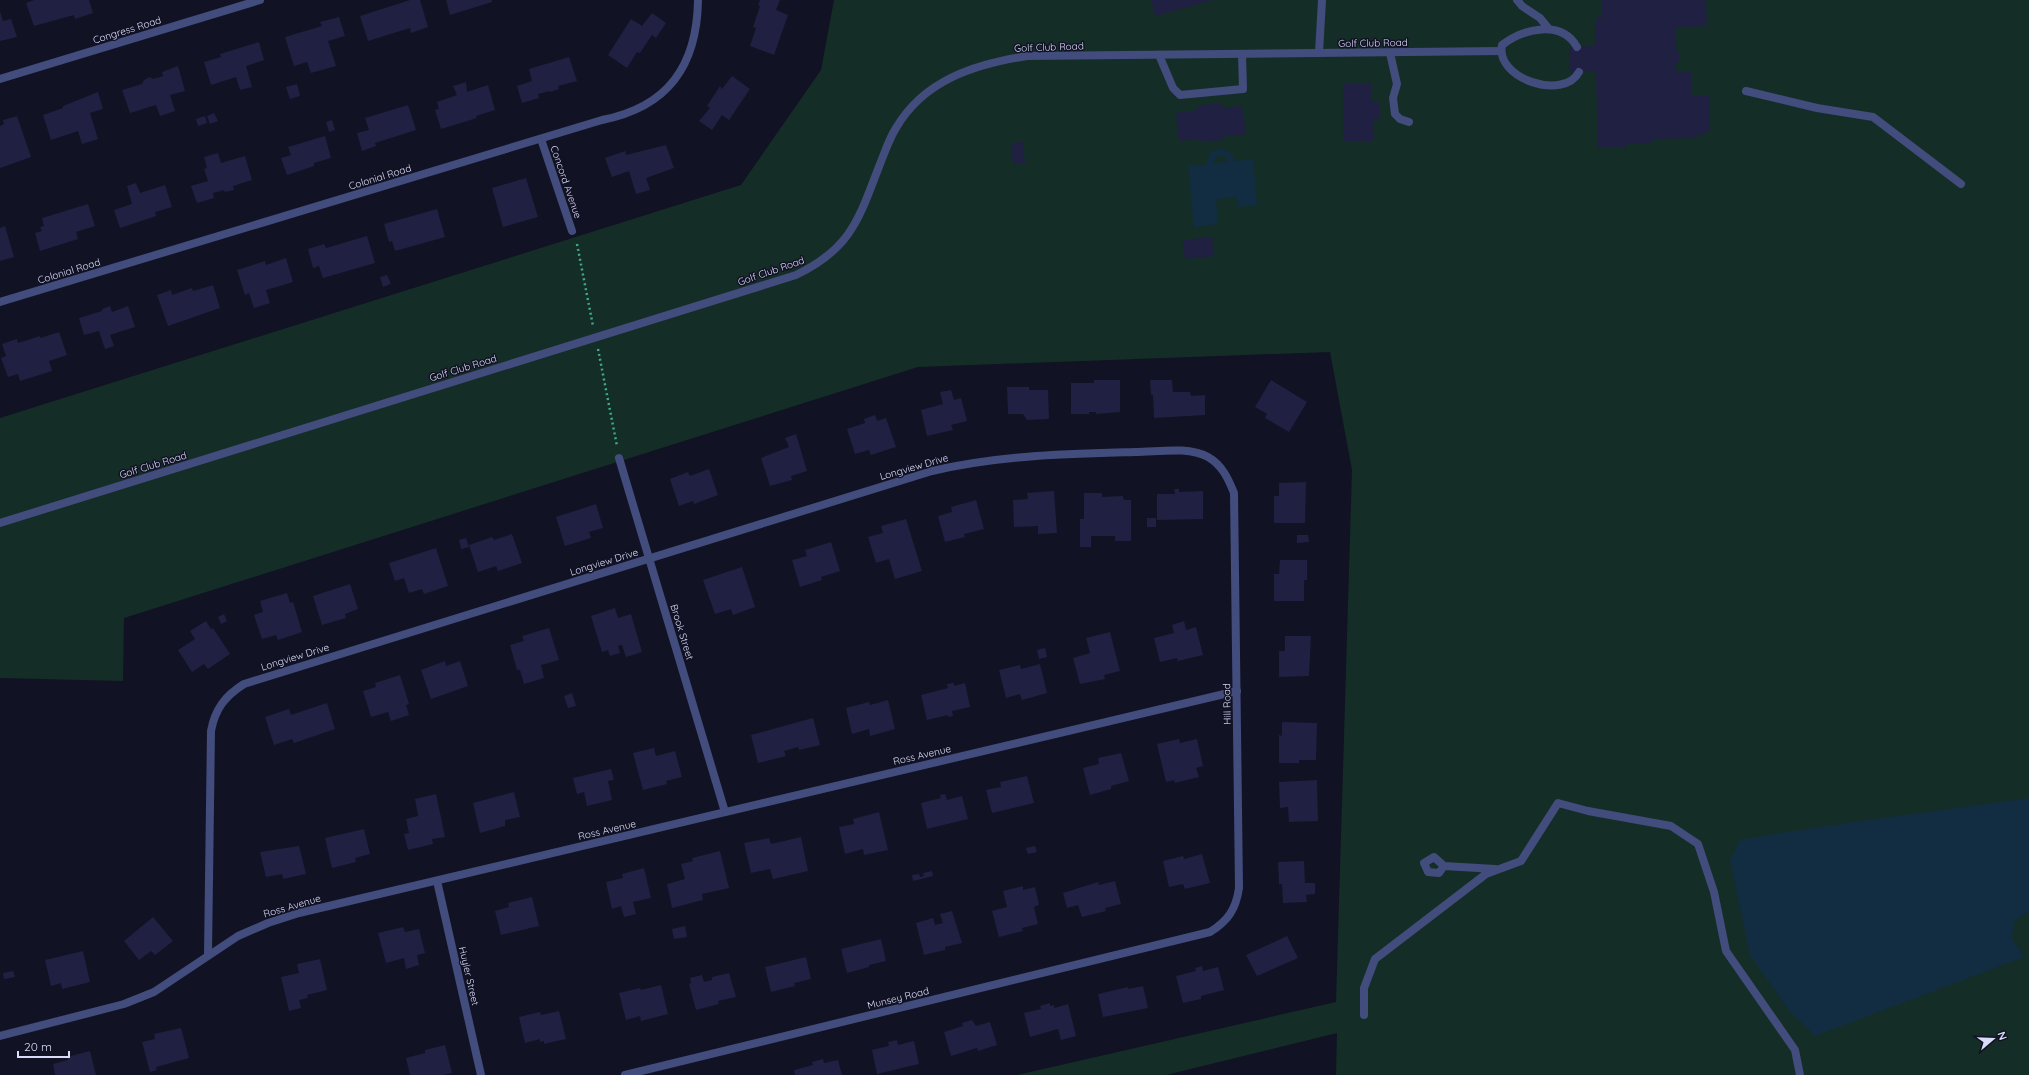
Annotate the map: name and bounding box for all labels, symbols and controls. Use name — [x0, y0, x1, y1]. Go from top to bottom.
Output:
street label: Congress Road — [91, 13, 163, 47]
street label: Golf Club Road — [1338, 36, 1408, 50]
street label: Golf Club Road — [1014, 39, 1084, 55]
street label: Concord Avenue — [547, 144, 585, 220]
street label: Colonial Road — [347, 161, 413, 193]
street label: Golf Club Road — [736, 254, 806, 288]
street label: Colonial Road — [36, 255, 102, 287]
street label: Golf Club Road — [428, 352, 498, 384]
street label: Golf Club Road — [118, 449, 188, 481]
street label: Longview Drive — [878, 451, 950, 483]
street label: Longview Drive — [568, 545, 640, 579]
street label: Brook Street — [667, 603, 697, 662]
street label: Longview Drive — [259, 640, 331, 674]
street label: Hill Road — [1220, 683, 1234, 725]
street label: Ross Avenue — [892, 742, 953, 768]
street label: Ross Avenue — [577, 817, 638, 843]
street label: Ross Avenue — [262, 892, 322, 920]
street label: Huyler Street — [456, 945, 482, 1007]
street label: Munsey Road — [866, 984, 930, 1012]
north arrow — [1973, 1019, 2013, 1059]
text: N — [1995, 1030, 2010, 1042]
scale bar — [18, 1033, 69, 1059]
text: 20 m — [24, 1039, 52, 1054]

